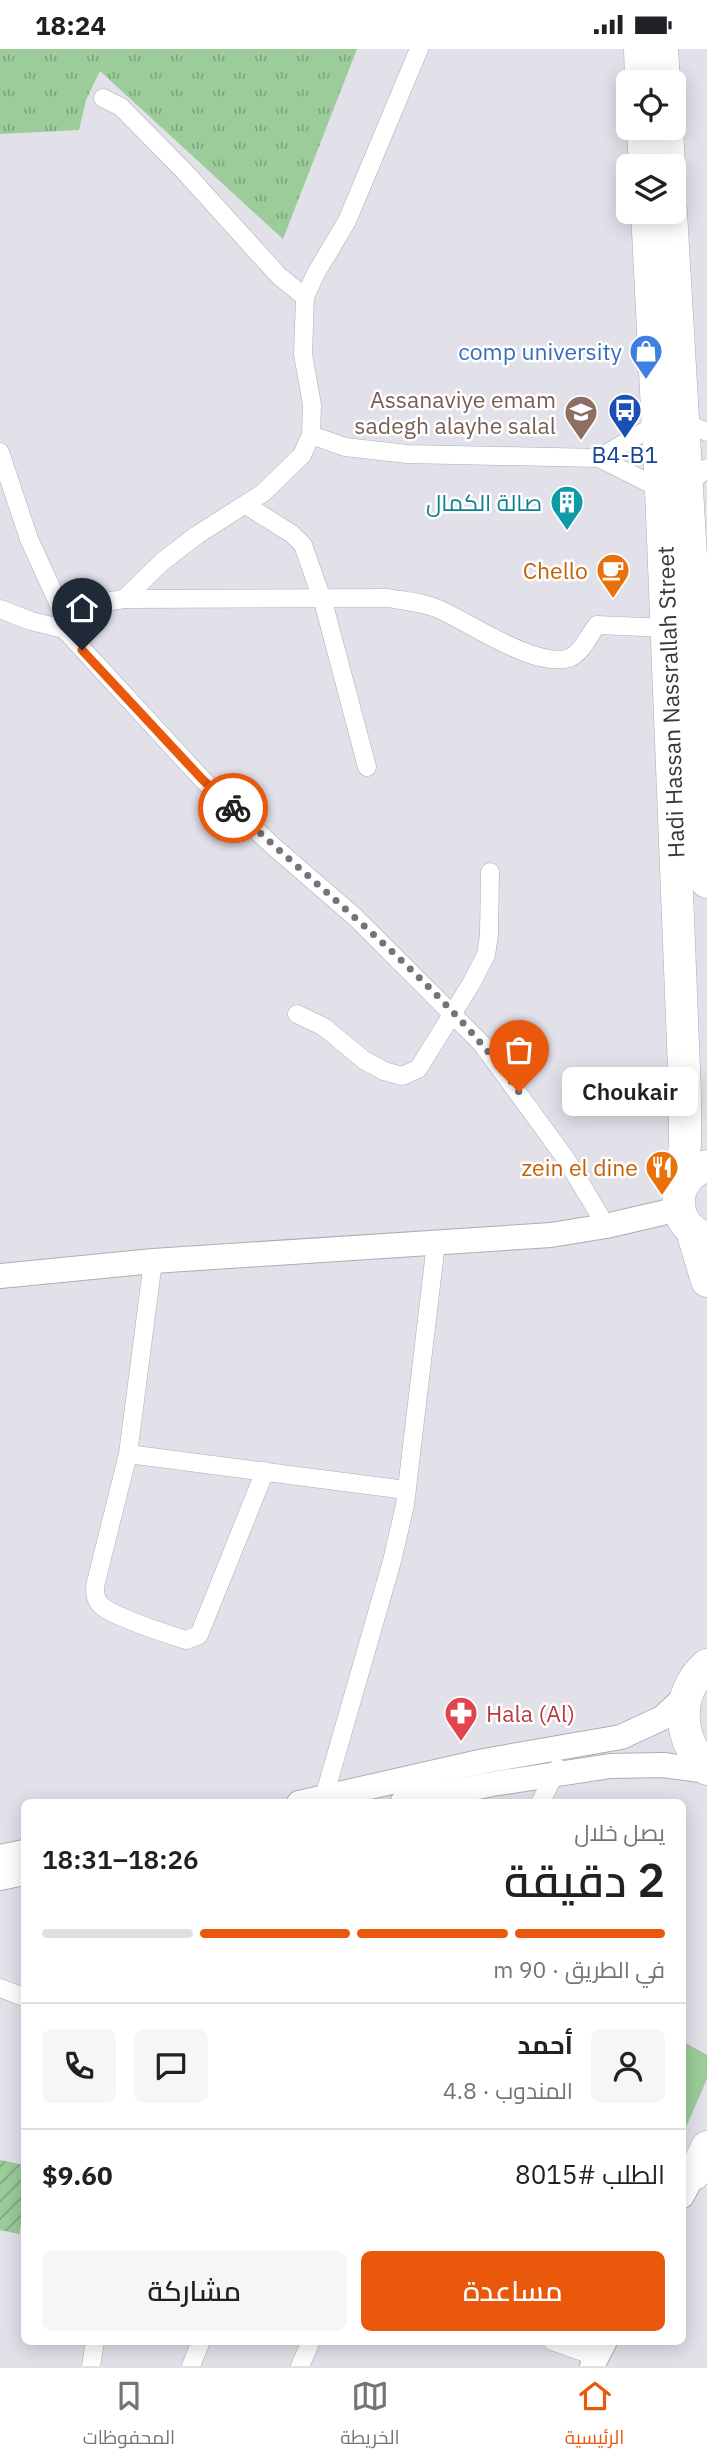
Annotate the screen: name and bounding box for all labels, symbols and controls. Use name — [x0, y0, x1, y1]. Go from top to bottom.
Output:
text: 18:24 — [35, 8, 106, 42]
map controls — [616, 70, 686, 224]
button: locate — [616, 70, 686, 140]
button: layers — [616, 154, 686, 224]
shop icon: comp university — [627, 332, 665, 381]
place label: comp university — [458, 336, 623, 366]
place label: Assanaviye emam sadegh alayhe salal — [354, 384, 556, 440]
bus stop icon: B4-B1 — [606, 391, 644, 440]
school or university icon: Assanaviye emam sadegh alayhe salal — [562, 393, 600, 442]
place label: B4-B1 — [592, 439, 658, 469]
building icon: صالة الكمال — [548, 483, 586, 532]
place label: صالة الكمال — [426, 487, 542, 517]
street label: Hadi Hassan Nassrallah Street — [650, 545, 690, 859]
cafe icon: Chello — [594, 551, 632, 600]
place label: Chello — [523, 555, 588, 585]
pin — [52, 578, 112, 650]
icon: home — [63, 589, 101, 627]
courier — [198, 773, 268, 843]
icon: bike — [214, 789, 252, 827]
pin — [489, 1020, 549, 1092]
icon: bag — [500, 1031, 538, 1069]
callout: Choukair — [561, 1067, 698, 1117]
text: Choukair — [582, 1076, 678, 1106]
restaurant icon: zein el dine — [643, 1148, 681, 1197]
place label: zein el dine — [522, 1152, 638, 1182]
pharmacy icon: Hala (Al) — [442, 1694, 480, 1743]
place label: Hala (Al) — [486, 1698, 575, 1728]
text: يصل خلال — [574, 1817, 665, 1847]
text: 18:26–18:31 — [42, 1842, 199, 1876]
text: 2 دقيقة — [504, 1850, 665, 1910]
text: في الطريق · 90 m — [493, 1954, 665, 1984]
text: أحمد — [517, 2027, 573, 2061]
button: phone — [42, 2029, 116, 2103]
button: chat — [134, 2029, 208, 2103]
button: person — [591, 2029, 665, 2103]
text: المندوب · 4.8 — [443, 2075, 573, 2105]
text: الطلب #8015 — [515, 2157, 665, 2191]
text: $9.60 — [42, 2158, 113, 2192]
button: مشاركة — [42, 2251, 347, 2331]
button: مساعدة — [361, 2251, 665, 2331]
tab: المحفوظات — [83, 2377, 175, 2455]
tab: الخريطة — [340, 2377, 400, 2455]
tab: الرئيسية — [565, 2377, 624, 2455]

